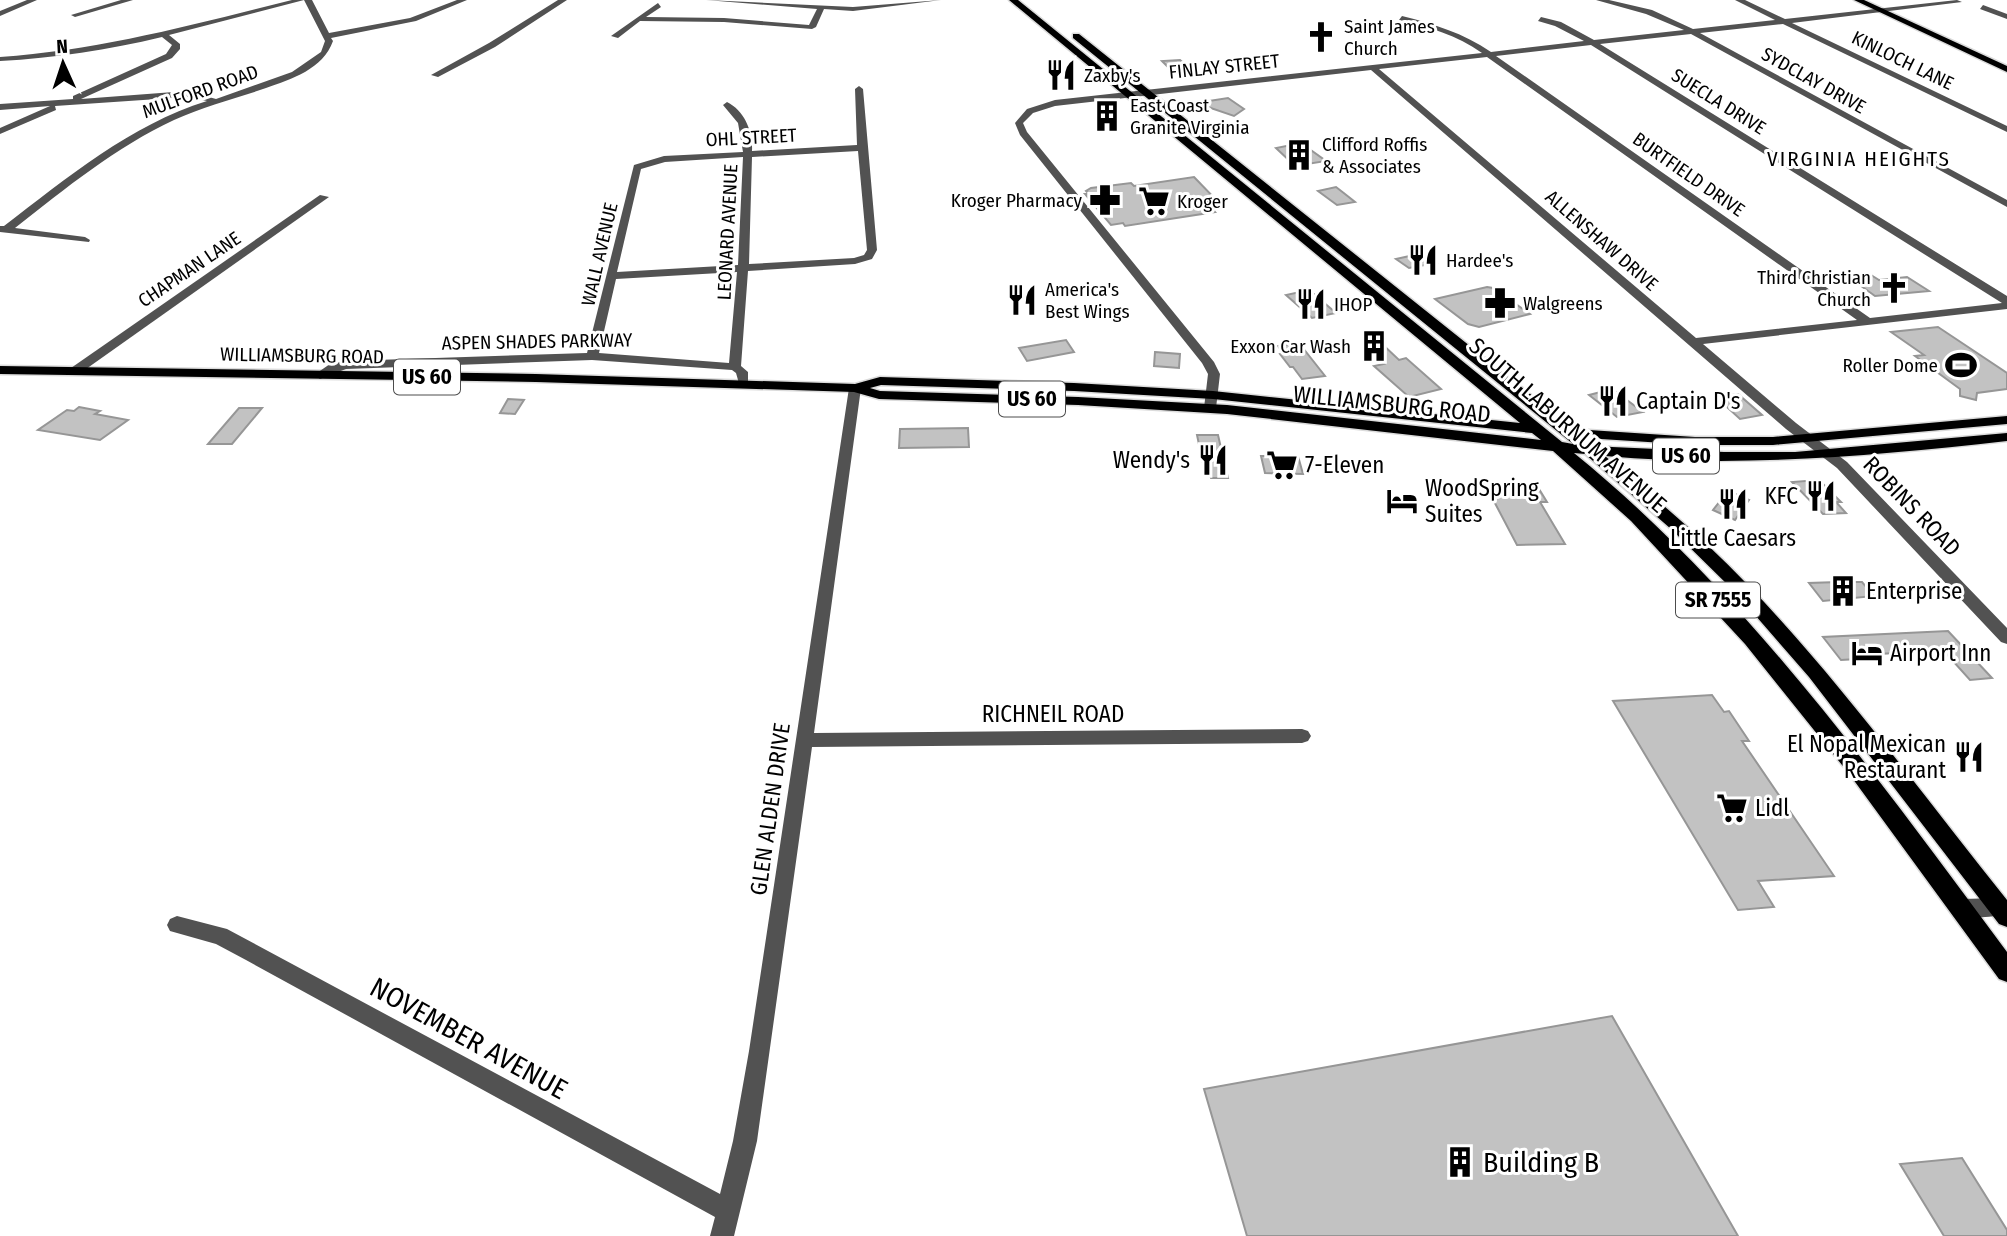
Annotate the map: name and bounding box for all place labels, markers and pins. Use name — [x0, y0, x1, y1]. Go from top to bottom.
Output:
place label: Saint James Church — [1344, 15, 1435, 60]
church icon: Saint James Church — [1304, 20, 1338, 54]
restaurant icon: Zaxby's — [1044, 58, 1078, 92]
place label: Zaxby's — [1084, 64, 1141, 87]
place label: East Coast Granite Virginia — [1130, 94, 1249, 139]
building icon: East Coast Granite Virginia — [1090, 99, 1124, 133]
place label: Clifford Roffis & Associates — [1322, 133, 1427, 178]
building icon: Clifford Roffis & Associates — [1282, 138, 1316, 172]
pharmacy icon: Kroger Pharmacy — [1088, 183, 1122, 217]
supermarket icon: Kroger — [1137, 184, 1171, 218]
place label: Kroger Pharmacy — [951, 189, 1083, 212]
place label: Kroger — [1177, 190, 1228, 213]
restaurant icon: Hardee's — [1406, 243, 1440, 277]
place label: Hardee's — [1446, 249, 1513, 272]
place label: Third Christian Church — [1757, 266, 1871, 311]
church icon: Third Christian Church — [1877, 271, 1911, 305]
place label: America's Best Wings — [1045, 278, 1130, 323]
restaurant icon: America's Best Wings — [1005, 283, 1039, 317]
pharmacy icon: Walgreens — [1483, 286, 1517, 320]
restaurant icon: IHOP — [1294, 287, 1328, 321]
place label: Walgreens — [1523, 292, 1603, 315]
place label: IHOP — [1334, 293, 1372, 316]
building icon: Exxon Car Wash — [1357, 329, 1391, 363]
place label: Exxon Car Wash — [1230, 335, 1351, 358]
sports icon: Roller Dome — [1944, 348, 1978, 382]
place label: Roller Dome — [1842, 354, 1938, 377]
restaurant icon: Captain D's — [1596, 384, 1630, 418]
place label: Captain D's — [1636, 387, 1741, 415]
restaurant icon: Wendy's — [1196, 443, 1230, 477]
place label: Wendy's — [1113, 446, 1190, 474]
supermarket icon: 7-Eleven — [1265, 448, 1299, 482]
place label: 7-Eleven — [1305, 451, 1384, 479]
place label: WoodSpring Suites — [1425, 474, 1539, 528]
restaurant icon: KFC — [1804, 479, 1838, 513]
place label: KFC — [1764, 482, 1798, 510]
hotel icon: WoodSpring Suites — [1385, 484, 1419, 518]
restaurant icon: Little Caesars — [1716, 487, 1750, 521]
place label: Little Caesars — [1670, 524, 1796, 552]
building icon: Enterprise — [1826, 574, 1860, 608]
place label: Enterprise — [1866, 577, 1963, 605]
hotel icon: Airport Inn — [1850, 636, 1884, 670]
place label: Airport Inn — [1890, 639, 1991, 667]
place label: El Nopal Mexican Restaurant — [1787, 730, 1946, 784]
restaurant icon: El Nopal Mexican Restaurant — [1952, 740, 1986, 774]
supermarket icon: Lidl — [1715, 791, 1749, 825]
place label: Lidl — [1755, 794, 1789, 822]
building icon: Building B — [1443, 1145, 1477, 1179]
place label: Building B — [1483, 1146, 1599, 1179]

